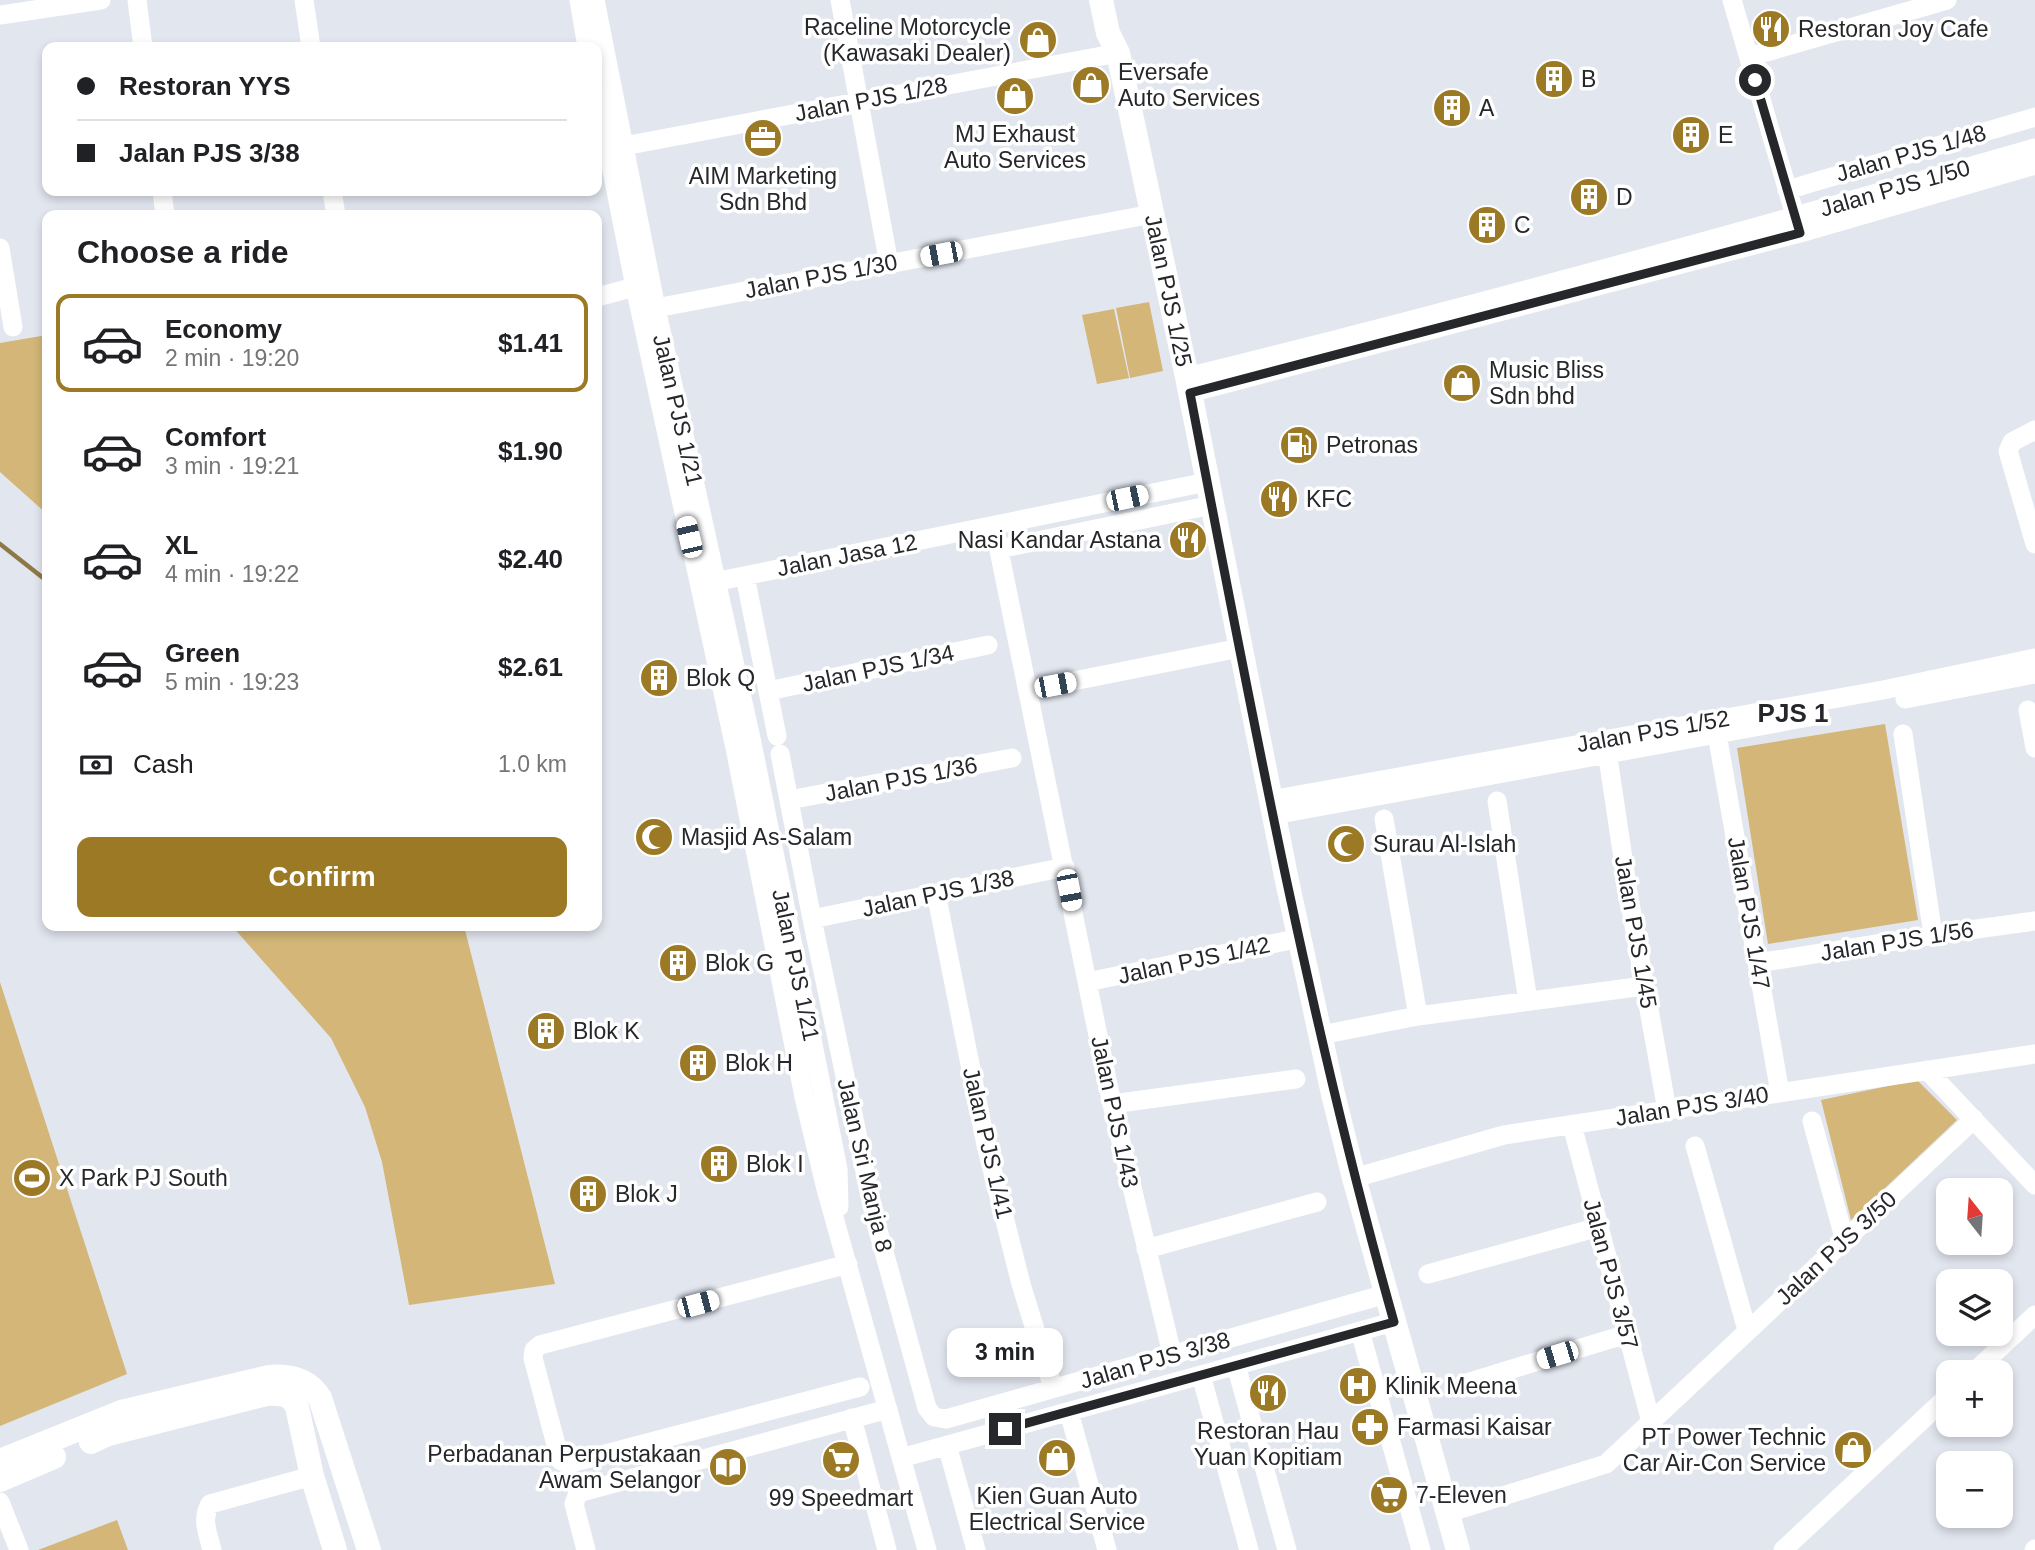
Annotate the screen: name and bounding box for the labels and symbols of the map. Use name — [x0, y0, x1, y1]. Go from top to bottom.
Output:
restaurant icon: Restoran Joy Cafe — [1750, 8, 1792, 50]
place label: Raceline Motorcycle (Kawasaki Dealer) — [804, 14, 1011, 66]
place label: Restoran Joy Cafe — [1798, 16, 1988, 42]
shop icon: Raceline Motorcycle (Kawasaki Dealer) — [1017, 19, 1059, 61]
building icon: B — [1533, 58, 1575, 100]
place label: Eversafe Auto Services — [1118, 59, 1260, 111]
shop icon: Eversafe Auto Services — [1070, 64, 1112, 106]
route start — [1739, 64, 1771, 96]
place label: B — [1581, 66, 1596, 92]
street label: Jalan PJS 1/28 — [793, 71, 949, 127]
shop icon: MJ Exhaust Auto Services — [994, 75, 1036, 117]
building icon: A — [1431, 87, 1473, 129]
place label: A — [1479, 95, 1495, 121]
building icon: E — [1670, 114, 1712, 156]
office icon: AIM Marketing Sdn Bhd — [742, 117, 784, 159]
street label: Jalan PJS 1/48 — [1833, 119, 1989, 187]
place label: MJ Exhaust Auto Services — [944, 121, 1086, 173]
place label: E — [1718, 122, 1733, 148]
street label: Jalan PJS 1/50 — [1817, 154, 1973, 222]
place label: AIM Marketing Sdn Bhd — [689, 163, 837, 215]
building icon: D — [1568, 176, 1610, 218]
place label: D — [1616, 184, 1633, 210]
building icon: C — [1466, 204, 1508, 246]
street label: Jalan PJS 1/25 — [1140, 212, 1197, 369]
place label: C — [1514, 212, 1531, 238]
car — [919, 240, 964, 268]
street label: Jalan PJS 1/30 — [743, 248, 899, 304]
street label: Jalan PJS 1/21 — [648, 332, 708, 488]
place label: Music Bliss Sdn bhd — [1489, 357, 1604, 409]
shop icon: Music Bliss Sdn bhd — [1441, 362, 1483, 404]
fuel station icon: Petronas — [1278, 424, 1320, 466]
place label: Petronas — [1326, 432, 1418, 458]
restaurant icon: KFC — [1258, 478, 1300, 520]
car — [1105, 483, 1150, 513]
place label: KFC — [1306, 486, 1352, 512]
car — [675, 514, 704, 560]
restaurant icon: Nasi Kandar Astana — [1167, 519, 1209, 561]
place label: Nasi Kandar Astana — [958, 527, 1161, 553]
street label: Jalan Jasa 12 — [775, 529, 919, 581]
street label: Jalan PJS 1/34 — [800, 639, 957, 697]
building icon: Blok Q — [638, 657, 680, 699]
place label: Blok Q — [686, 665, 755, 691]
car — [1033, 671, 1078, 699]
district label: PJS 1 — [1758, 698, 1828, 728]
street label: Jalan PJS 1/52 — [1575, 705, 1731, 757]
street label: Jalan PJS 1/36 — [823, 751, 979, 807]
mosque icon: Masjid As-Salam — [633, 816, 675, 858]
mosque icon: Surau Al-Islah — [1325, 823, 1367, 865]
place label: Masjid As-Salam — [681, 824, 852, 850]
place label: Surau Al-Islah — [1373, 831, 1516, 857]
street label: Jalan PJS 1/47 — [1723, 835, 1775, 991]
street label: Jalan PJS 1/45 — [1610, 854, 1662, 1010]
street label: Jalan PJS 1/38 — [860, 864, 1016, 922]
car — [1055, 867, 1084, 913]
street label: Jalan PJS 1/21 — [767, 887, 825, 1043]
street label: Jalan PJS 1/56 — [1819, 916, 1975, 966]
street label: Jalan PJS 1/42 — [1116, 931, 1272, 989]
building icon: Blok G — [657, 942, 699, 984]
place label: Blok G — [705, 950, 774, 976]
building icon: Blok K — [525, 1010, 567, 1052]
place label: Blok K — [573, 1018, 640, 1044]
street label: Jalan PJS 1/43 — [1086, 1034, 1144, 1190]
building icon: Blok H — [677, 1042, 719, 1084]
place label: Blok H — [725, 1050, 793, 1076]
street label: Jalan PJS 1/41 — [958, 1065, 1018, 1221]
street label: Jalan Sri Manja 8 — [832, 1076, 898, 1254]
street label: Jalan PJS 3/40 — [1614, 1081, 1770, 1131]
building icon: Blok I — [698, 1143, 740, 1185]
place label: Blok I — [746, 1151, 804, 1177]
sports icon: X Park PJ South — [11, 1157, 53, 1199]
place label: X Park PJ South — [59, 1165, 228, 1191]
building icon: Blok J — [567, 1173, 609, 1215]
north arrow — [1936, 1178, 2012, 1255]
place label: Blok J — [615, 1181, 678, 1207]
street label: Jalan PJS 3/50 — [1771, 1186, 1901, 1310]
street label: Jalan PJS 3/57 — [1578, 1196, 1644, 1352]
car — [675, 1288, 722, 1320]
street label: Jalan PJS 3/38 — [1077, 1326, 1233, 1394]
callout: 3 min — [947, 1328, 1063, 1376]
car — [1534, 1339, 1581, 1371]
hospital icon: Klinik Meena — [1337, 1365, 1379, 1407]
restaurant icon: Restoran Hau Yuan Kopitiam — [1247, 1372, 1289, 1414]
place label: Klinik Meena — [1385, 1373, 1517, 1399]
pharmacy icon: Farmasi Kaisar — [1349, 1406, 1391, 1448]
route end — [989, 1413, 1021, 1445]
place label: Farmasi Kaisar — [1397, 1414, 1552, 1440]
place label: Restoran Hau Yuan Kopitiam — [1194, 1418, 1342, 1470]
place label: PT Power Technic Car Air-Con Service — [1623, 1424, 1826, 1476]
shop icon: PT Power Technic Car Air-Con Service — [1832, 1429, 1874, 1471]
shop icon: Kien Guan Auto Electrical Service — [1036, 1437, 1078, 1479]
supermarket icon: 99 Speedmart — [820, 1439, 862, 1481]
place label: Perbadanan Perpustakaan Awam Selangor — [427, 1441, 701, 1493]
library icon: Perbadanan Perpustakaan Awam Selangor — [707, 1446, 749, 1488]
supermarket icon: 7-Eleven — [1368, 1474, 1410, 1516]
place label: 7-Eleven — [1416, 1482, 1507, 1508]
place label: Kien Guan Auto Electrical Service — [969, 1483, 1145, 1535]
place label: 99 Speedmart — [769, 1485, 914, 1511]

